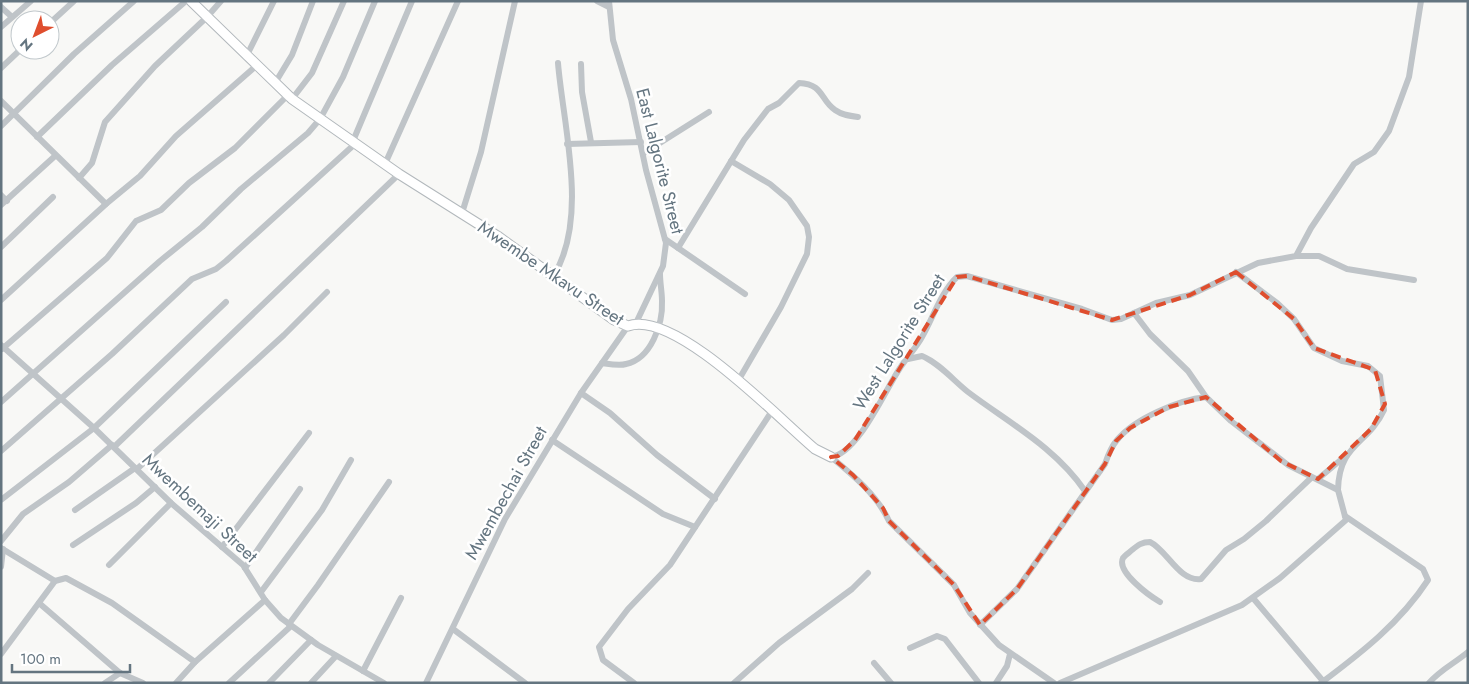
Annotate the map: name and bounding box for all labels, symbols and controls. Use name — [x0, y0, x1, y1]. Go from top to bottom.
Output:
north arrow — [10, 10, 60, 60]
text: N — [15, 34, 37, 56]
street label: East Lalgorite Street — [629, 85, 691, 237]
street label: Mwembe Mkavu Street — [473, 214, 630, 332]
street label: West Lalgorite Street — [847, 268, 952, 415]
street label: Mwembechai Street — [458, 421, 554, 565]
street label: Mwembemaji Street — [136, 447, 264, 569]
scale bar — [12, 642, 130, 674]
text: 100 m — [20, 648, 61, 670]

